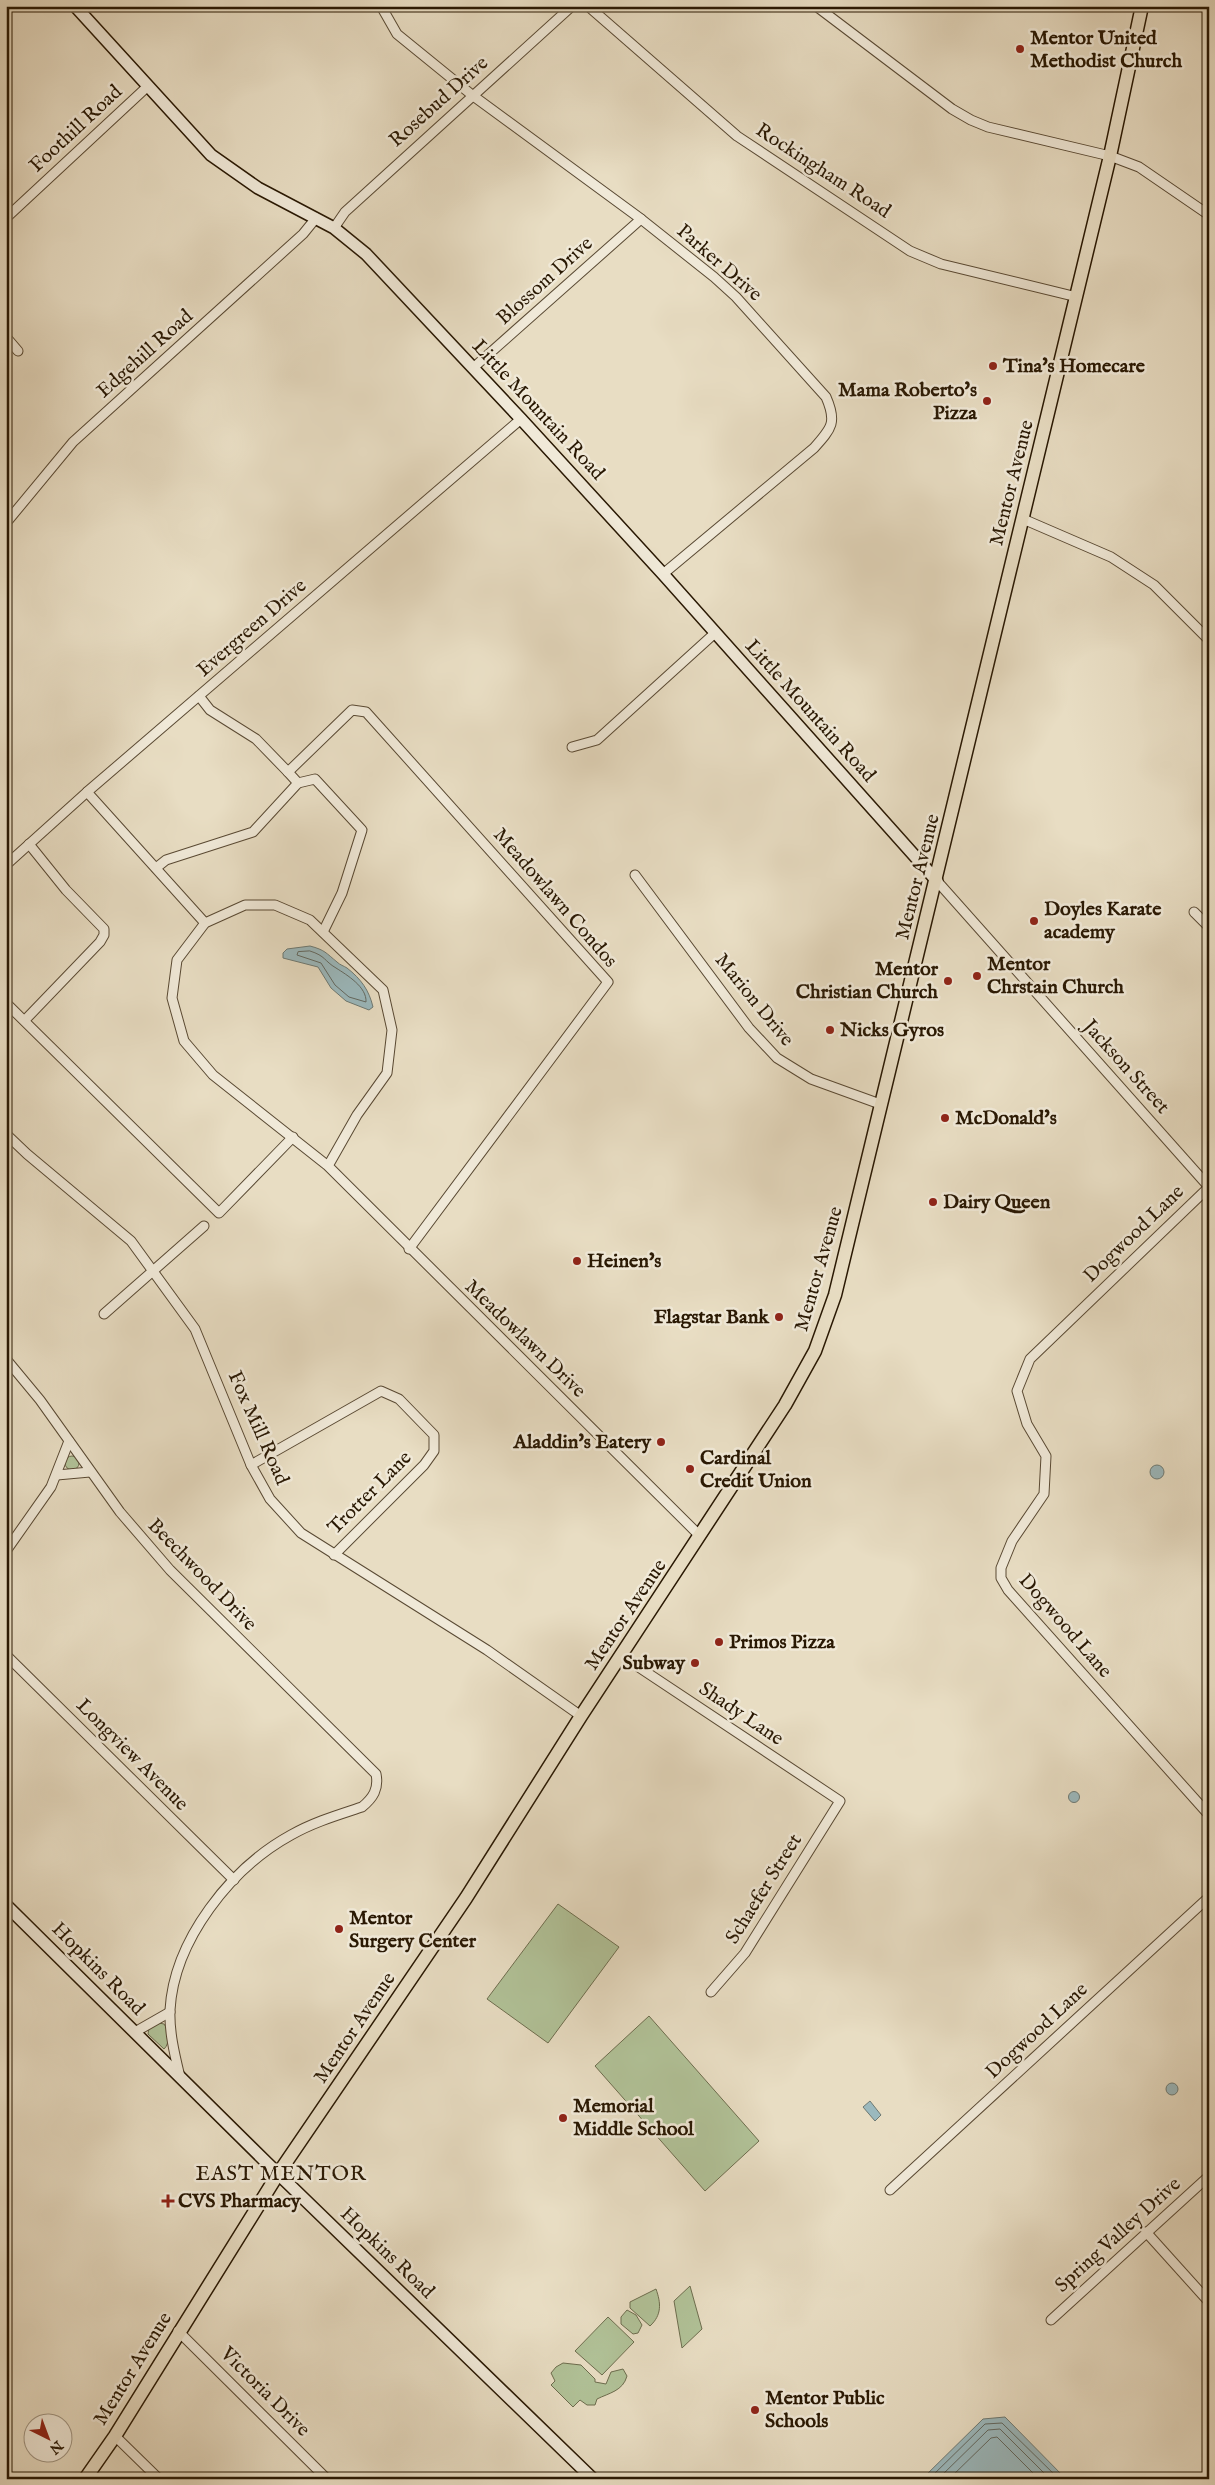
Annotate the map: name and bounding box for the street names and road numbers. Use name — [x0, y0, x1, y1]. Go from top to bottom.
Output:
street label: Rosebud Drive — [384, 51, 494, 153]
street label: Foothill Road — [25, 80, 128, 178]
street label: Rockingham Road — [751, 118, 896, 224]
street label: Parker Drive — [671, 219, 767, 307]
street label: Blossom Drive — [492, 231, 598, 331]
street label: Edgehill Road — [92, 304, 199, 404]
street label: Little Mountain Road — [466, 334, 610, 486]
street label: Mentor Avenue — [984, 418, 1040, 548]
street label: Evergreen Drive — [192, 574, 312, 682]
street label: Little Mountain Road — [739, 634, 881, 788]
street label: Mentor Avenue — [890, 812, 946, 942]
street label: Meadowlawn Condos — [488, 823, 622, 973]
street label: Marion Drive — [709, 948, 799, 1052]
street label: Jackson Street — [1076, 1013, 1175, 1119]
street label: Dogwood Lane — [1078, 1180, 1190, 1288]
street label: Mentor Avenue — [789, 1204, 849, 1334]
street label: Meadowlawn Drive — [459, 1275, 591, 1403]
street label: Fox Mill Road — [222, 1367, 294, 1489]
street label: Trotter Lane — [323, 1446, 417, 1540]
street label: Beechwood Drive — [142, 1514, 262, 1636]
street label: Mentor Avenue — [580, 1555, 672, 1675]
street label: Dogwood Lane — [1013, 1569, 1117, 1683]
street label: Shady Lane — [694, 1677, 788, 1751]
street label: Longview Avenue — [71, 1694, 193, 1816]
street label: Schaefer Street — [720, 1829, 808, 1949]
street label: Hopkins Road — [46, 1917, 150, 2021]
street label: Mentor Avenue — [309, 1968, 401, 2088]
street label: Dogwood Lane — [981, 1977, 1093, 2085]
street label: Spring Valley Drive — [1050, 2172, 1186, 2298]
street label: Hopkins Road — [335, 2202, 440, 2304]
street label: Mentor Avenue — [88, 2308, 178, 2430]
street label: Victoria Drive — [214, 2341, 315, 2442]

